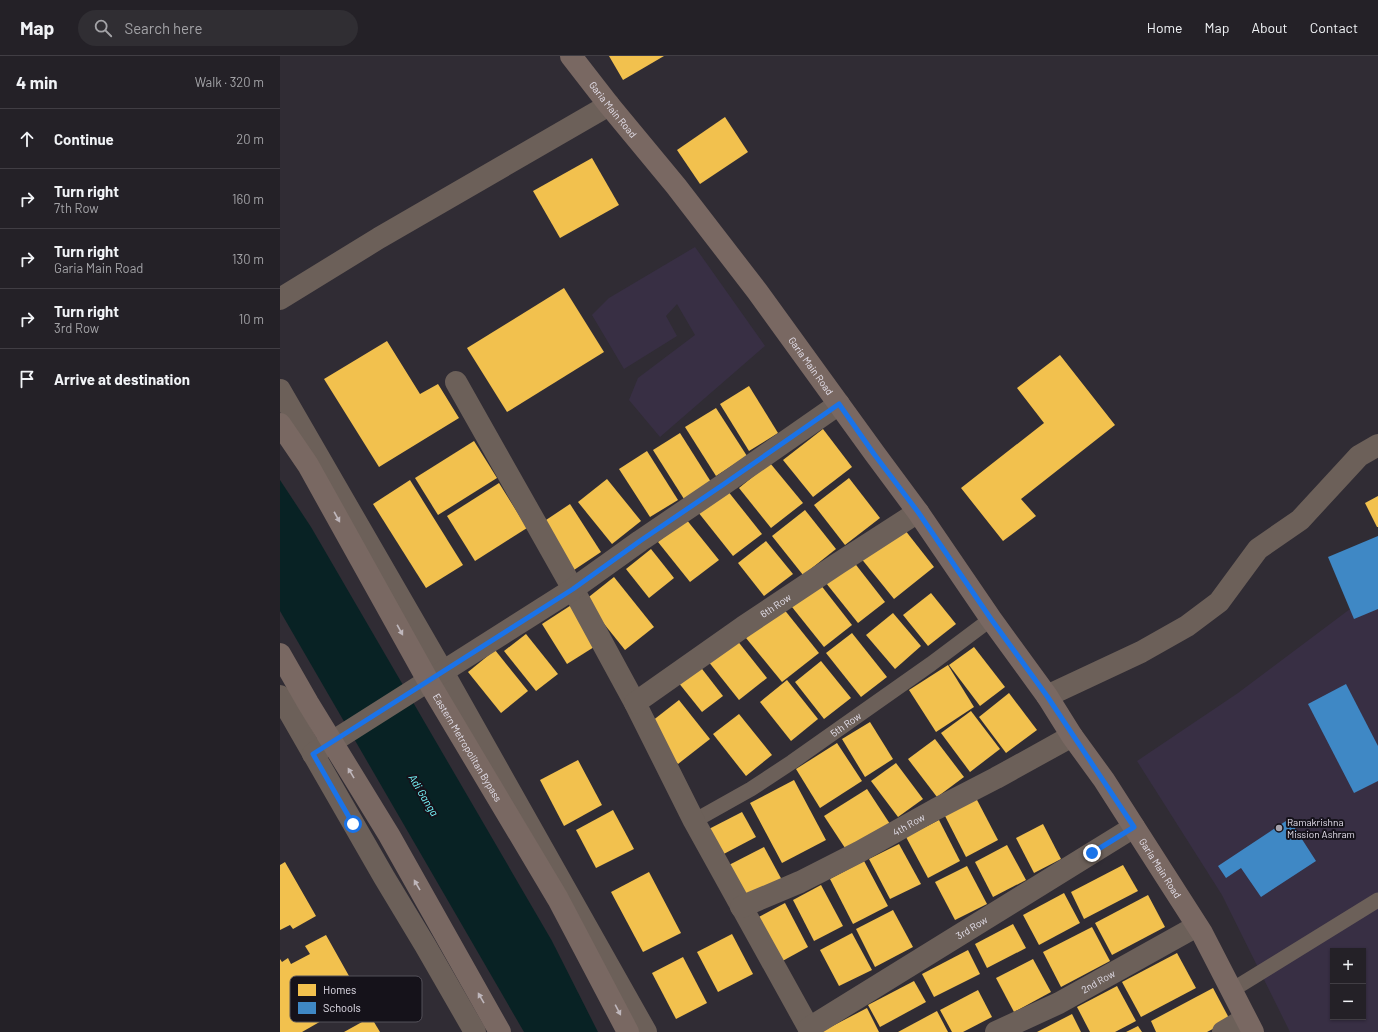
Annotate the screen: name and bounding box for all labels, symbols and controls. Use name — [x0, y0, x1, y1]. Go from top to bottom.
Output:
search box — [78, 10, 358, 46]
text: Map — [20, 16, 54, 39]
icon: search — [92, 17, 114, 39]
text: Search here — [124, 19, 202, 37]
text: Home — [1147, 19, 1183, 36]
text: Map — [1205, 19, 1229, 36]
text: About — [1251, 19, 1288, 36]
text: Contact — [1310, 19, 1358, 36]
text: 4 min — [16, 72, 58, 92]
text: Walk · 320 m — [195, 74, 264, 90]
street label: Garia Main Road — [587, 79, 639, 140]
icon: ahead — [16, 128, 38, 150]
text: Continue — [54, 130, 114, 148]
text: 20 m — [236, 131, 264, 147]
text: Turn right — [54, 182, 119, 200]
icon: right — [16, 188, 38, 210]
text: 160 m — [232, 191, 264, 207]
text: 7th Row — [54, 200, 99, 216]
text: Turn right — [54, 242, 119, 260]
icon: right — [16, 248, 38, 270]
text: 130 m — [232, 251, 264, 267]
text: Garia Main Road — [54, 260, 143, 276]
text: Turn right — [54, 302, 119, 320]
icon: right — [16, 308, 38, 330]
text: 10 m — [239, 311, 264, 327]
text: 3rd Row — [54, 320, 99, 336]
street label: Garia Main Road — [786, 334, 836, 397]
icon: arrive — [16, 368, 38, 390]
text: Arrive at destination — [54, 370, 190, 388]
one-way arrow — [334, 511, 340, 523]
street label: 6th Row — [758, 591, 793, 620]
one-way arrow — [397, 624, 404, 636]
street label: Eastern Metropolitan Bypass — [431, 691, 505, 804]
street label: 5th Row — [828, 709, 863, 739]
one-way arrow — [347, 768, 355, 778]
water label: Adi Ganga — [406, 772, 442, 818]
street label: 4th Row — [890, 811, 927, 838]
route start — [344, 815, 362, 833]
place label: Ramakrishna Mission Ashram — [1287, 816, 1355, 840]
marker: Ramakrishna Mission Ashram — [1274, 823, 1284, 833]
street label: Garia Main Road — [1137, 836, 1184, 900]
route end — [1083, 844, 1101, 862]
one-way arrow — [414, 879, 420, 891]
street label: 3rd Row — [953, 913, 989, 942]
map controls — [1330, 948, 1366, 1020]
button: + — [1330, 948, 1366, 984]
street label: 2nd Row — [1079, 967, 1117, 995]
legend — [290, 976, 422, 1022]
text: Homes — [323, 983, 356, 996]
button: − — [1330, 984, 1366, 1020]
one-way arrow — [478, 992, 485, 1004]
text: Schools — [323, 1001, 361, 1014]
one-way arrow — [614, 1004, 621, 1016]

